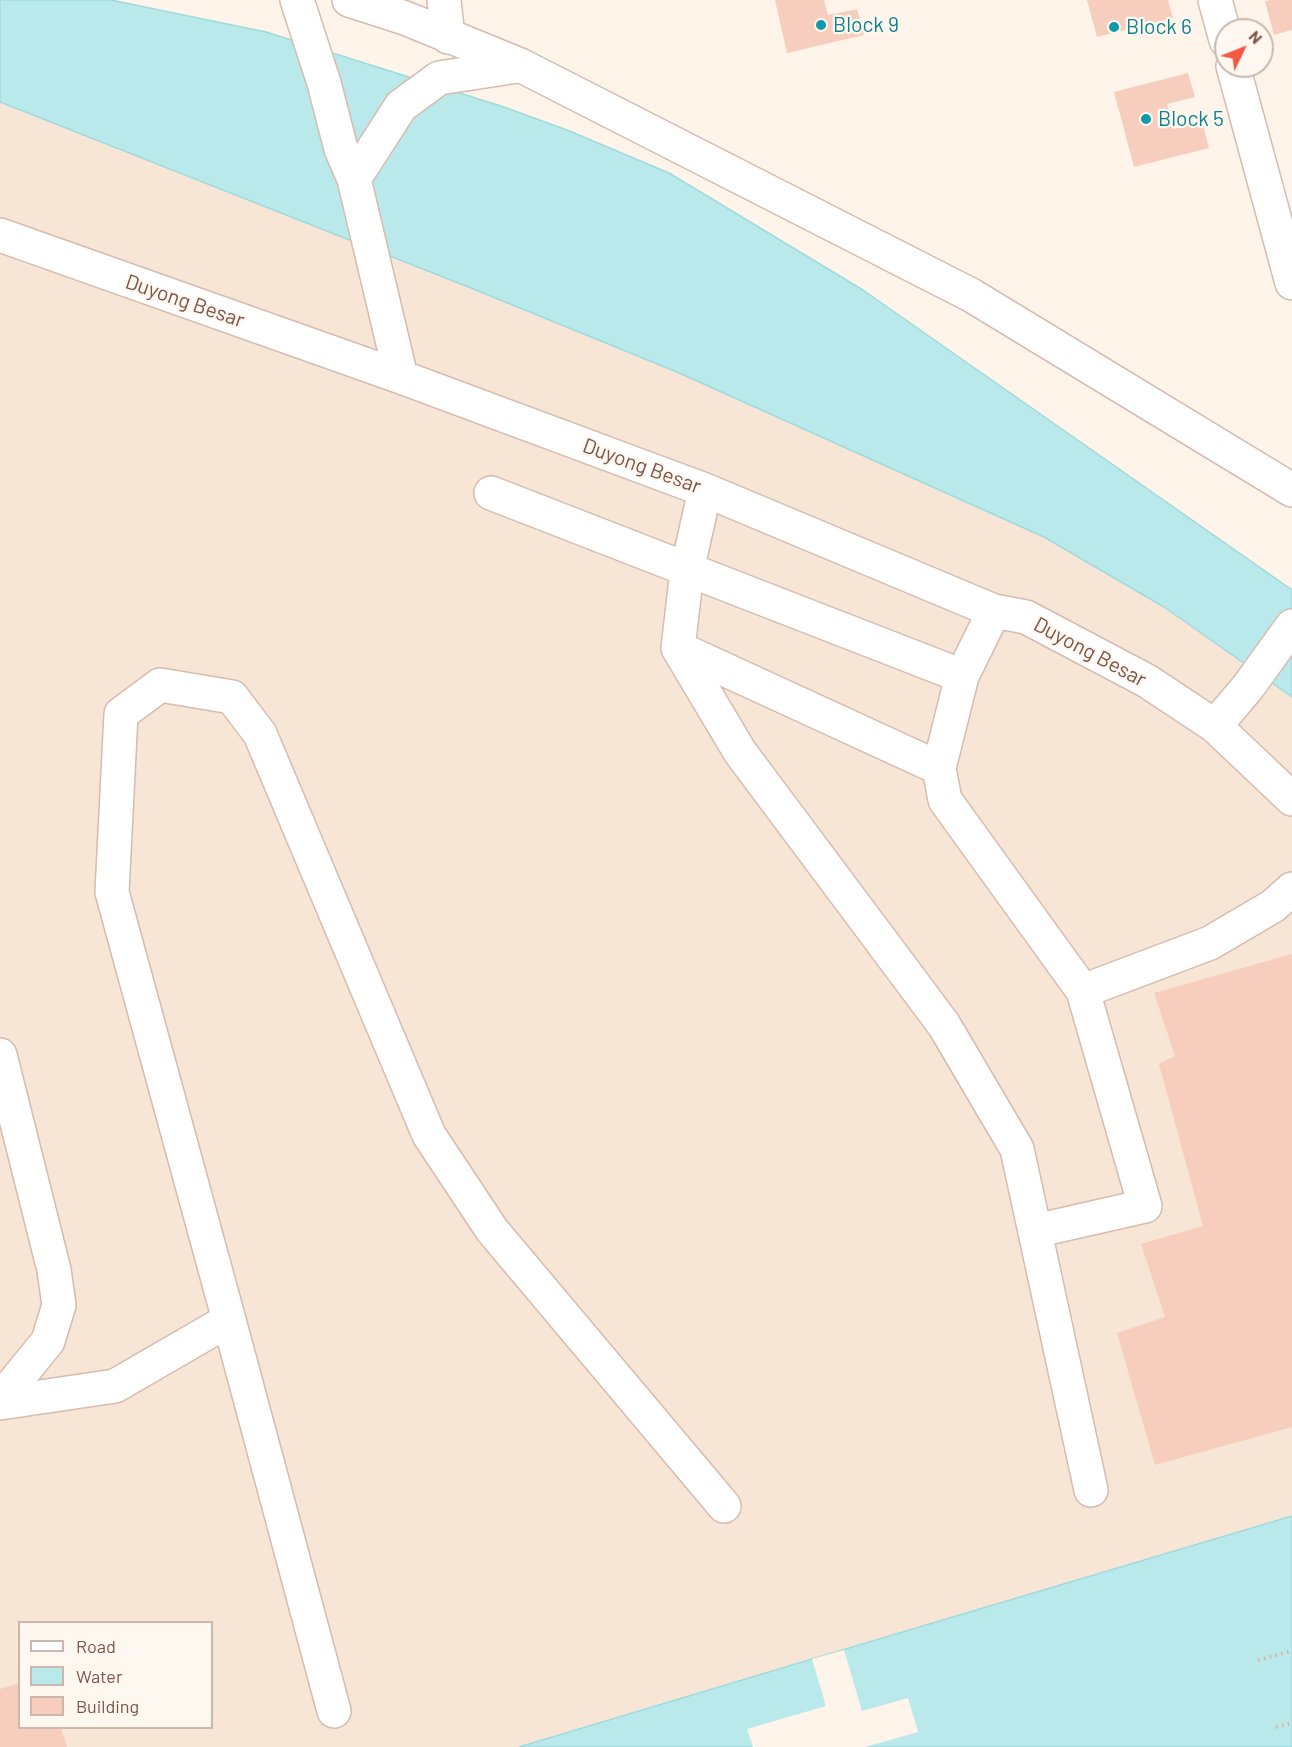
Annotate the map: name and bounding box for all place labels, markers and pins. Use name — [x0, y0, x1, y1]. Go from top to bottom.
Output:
place label: Block 9 — [833, 12, 899, 38]
place label: Block 6 — [1126, 14, 1192, 40]
marker: Block 9 — [814, 18, 828, 32]
marker: Block 6 — [1107, 20, 1121, 34]
place label: Block 5 — [1158, 106, 1224, 132]
marker: Block 5 — [1139, 112, 1153, 126]

